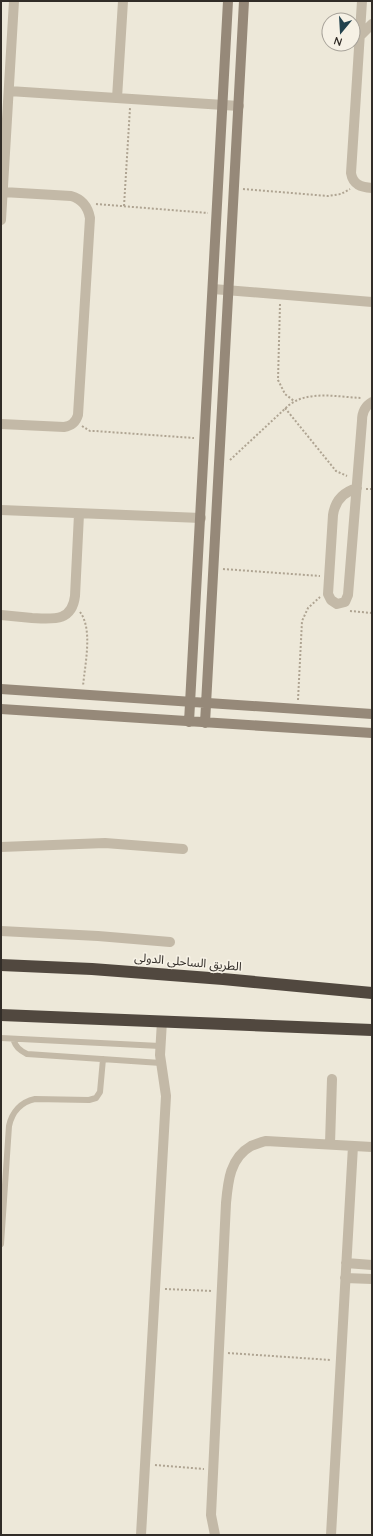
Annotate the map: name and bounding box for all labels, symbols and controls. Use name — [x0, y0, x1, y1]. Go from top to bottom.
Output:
north arrow — [321, 12, 361, 52]
text: N — [332, 34, 344, 49]
street label: الطريق الساحلى الدولى — [134, 949, 242, 975]

